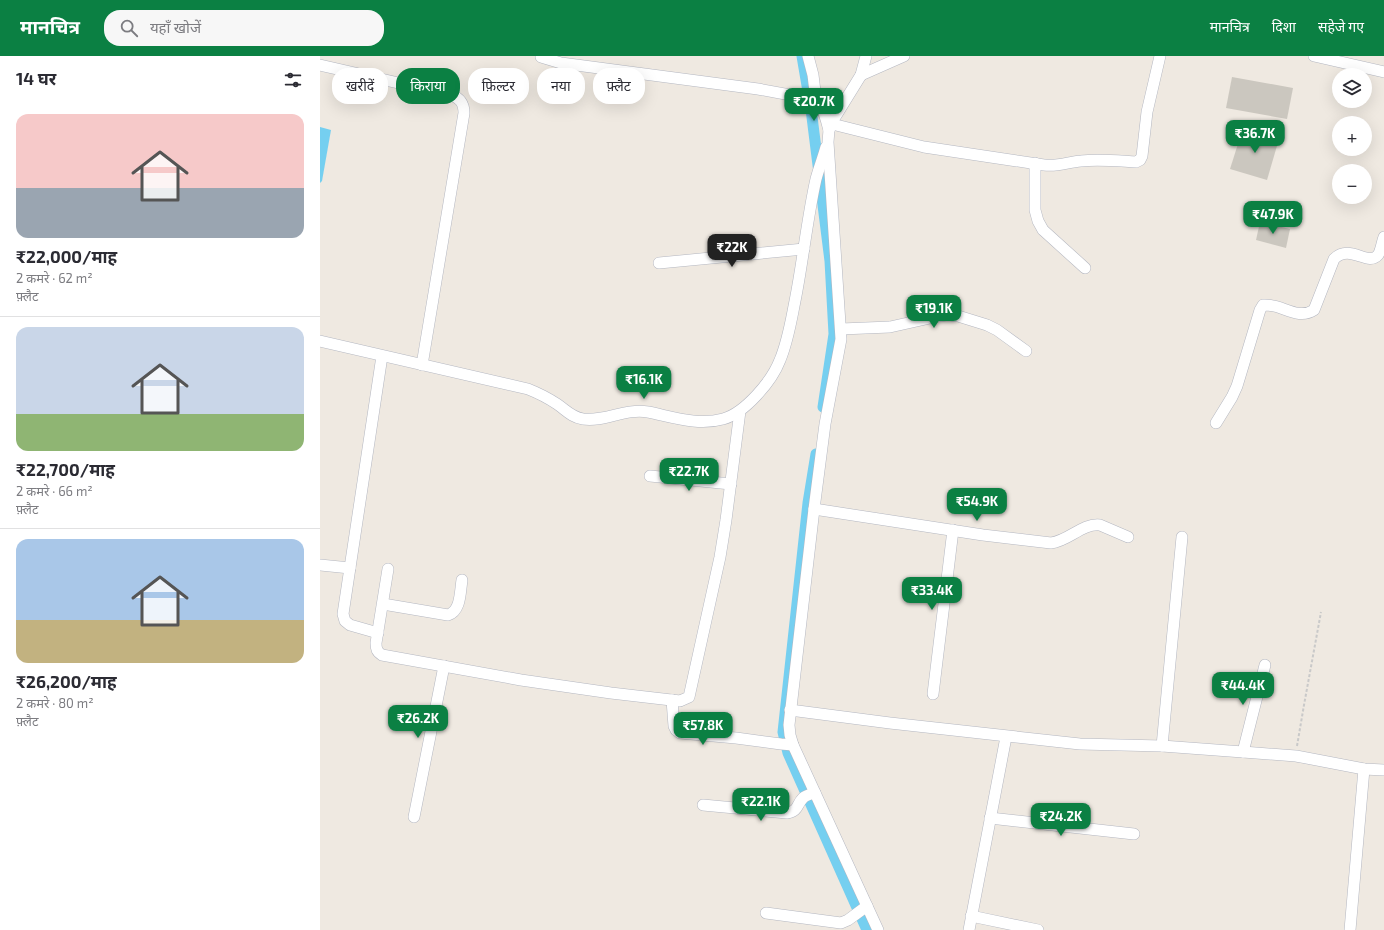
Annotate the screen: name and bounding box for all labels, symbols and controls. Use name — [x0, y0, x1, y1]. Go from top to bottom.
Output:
search box — [104, 10, 384, 46]
text: मानचित्र — [20, 15, 80, 38]
icon: search — [118, 17, 140, 39]
text: यहाँ खोजें — [150, 18, 201, 36]
text: मानचित्र — [1210, 18, 1250, 35]
text: दिशा — [1272, 18, 1296, 35]
text: सहेजे गए — [1318, 18, 1364, 35]
text: 14 घर — [16, 68, 56, 88]
chip: खरीदें — [332, 68, 388, 104]
chip: किराया — [396, 68, 460, 104]
chip: फ़िल्टर — [468, 68, 529, 104]
chip: नया — [537, 68, 585, 104]
chip: फ़्लैट — [593, 68, 645, 104]
map controls — [1332, 68, 1372, 204]
button: layers — [1332, 68, 1372, 108]
icon: filters — [282, 69, 304, 91]
pin: ₹20.7K — [781, 88, 847, 122]
text: ₹20.7K — [793, 93, 835, 109]
button: + — [1332, 116, 1372, 156]
pin: ₹36.7K — [1222, 120, 1288, 154]
text: ₹36.7K — [1235, 125, 1275, 141]
icon: home — [124, 140, 196, 212]
button: − — [1332, 164, 1372, 204]
pin: ₹47.9K — [1240, 201, 1306, 235]
text: ₹47.9K — [1252, 206, 1294, 222]
pin: ₹22K — [708, 234, 756, 268]
text: ₹22K — [716, 239, 748, 255]
text: ₹22,000/माह — [16, 246, 117, 266]
text: 2 कमरे · 62 m² — [16, 270, 93, 286]
text: फ़्लैट — [16, 288, 39, 304]
pin: ₹19.1K — [901, 295, 967, 329]
text: ₹19.1K — [915, 300, 953, 316]
icon: home — [124, 353, 196, 425]
pin: ₹16.1K — [611, 366, 677, 400]
text: ₹16.1K — [625, 371, 663, 387]
pin: ₹22.7K — [656, 458, 722, 492]
text: ₹22,700/माह — [16, 459, 115, 479]
text: ₹22.7K — [669, 463, 709, 479]
text: 2 कमरे · 66 m² — [16, 483, 93, 499]
pin: ₹54.9K — [944, 488, 1010, 522]
text: ₹54.9K — [956, 493, 998, 509]
text: फ़्लैट — [16, 501, 39, 517]
icon: home — [124, 565, 196, 637]
pin: ₹33.4K — [899, 577, 965, 611]
text: ₹33.4K — [911, 582, 953, 598]
text: ₹26,200/माह — [16, 671, 117, 691]
pin: ₹44.4K — [1210, 672, 1276, 706]
text: ₹44.4K — [1221, 677, 1265, 693]
text: 2 कमरे · 80 m² — [16, 695, 94, 711]
pin: ₹26.2K — [385, 705, 451, 739]
text: ₹26.2K — [397, 710, 439, 726]
pin: ₹57.8K — [670, 712, 736, 746]
text: फ़्लैट — [16, 713, 39, 729]
text: ₹57.8K — [683, 717, 723, 733]
pin: ₹22.1K — [728, 788, 794, 822]
text: ₹22.1K — [741, 793, 781, 809]
pin: ₹24.2K — [1028, 803, 1094, 837]
text: ₹24.2K — [1040, 808, 1082, 824]

